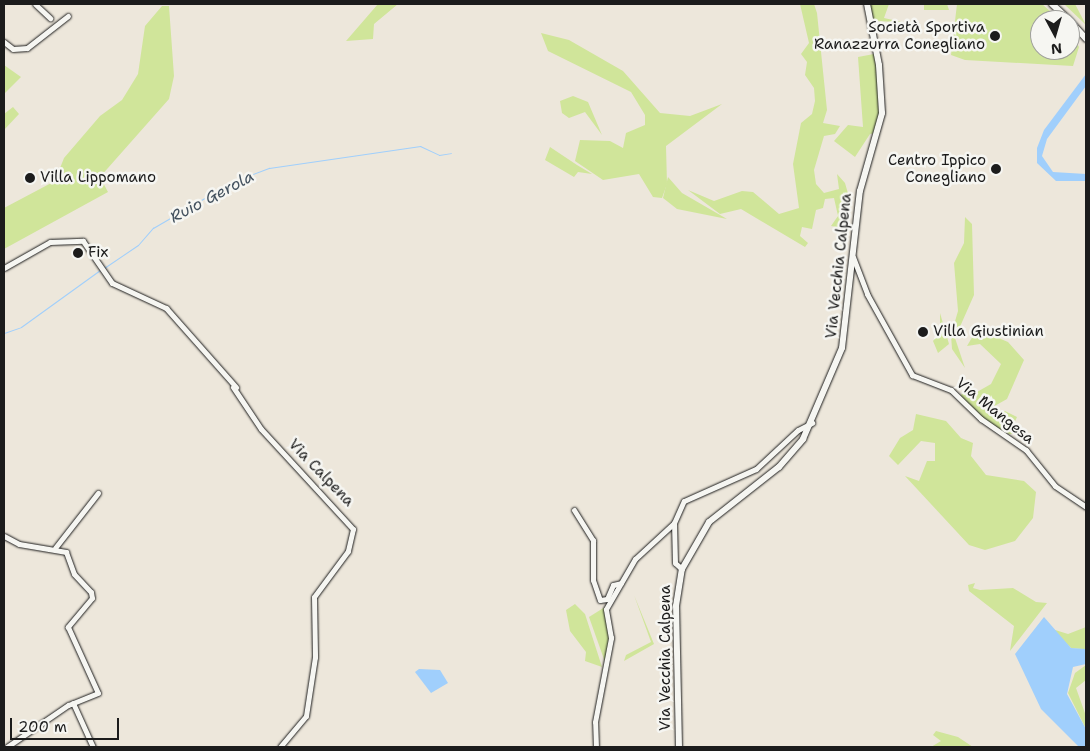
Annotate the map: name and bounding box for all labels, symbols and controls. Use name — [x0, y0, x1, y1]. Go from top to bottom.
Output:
north arrow — [1030, 10, 1080, 60]
place label: Società Sportiva Ranazzurra Conegliano — [814, 18, 985, 53]
marker: Società Sportiva Ranazzurra Conegliano — [989, 30, 1001, 42]
text: N — [1050, 39, 1063, 58]
place label: Centro Ippico Conegliano — [888, 151, 986, 186]
marker: Centro Ippico Conegliano — [990, 163, 1002, 175]
water label: Ruio Gerola — [167, 167, 257, 227]
place label: Villa Lippomano — [40, 169, 156, 187]
marker: Villa Lippomano — [24, 172, 36, 184]
street label: Via Vecchia Calpena — [822, 192, 856, 340]
place label: Fix — [88, 244, 108, 262]
marker: Fix — [72, 247, 84, 259]
place label: Villa Giustinian — [933, 323, 1044, 341]
marker: Villa Giustinian — [917, 326, 929, 338]
street label: Via Mangesa — [952, 374, 1038, 448]
street label: Via Calpena — [284, 436, 358, 510]
street label: Via Vecchia Calpena — [657, 585, 675, 731]
scale bar — [12, 708, 121, 740]
text: 200 m — [18, 717, 67, 737]

